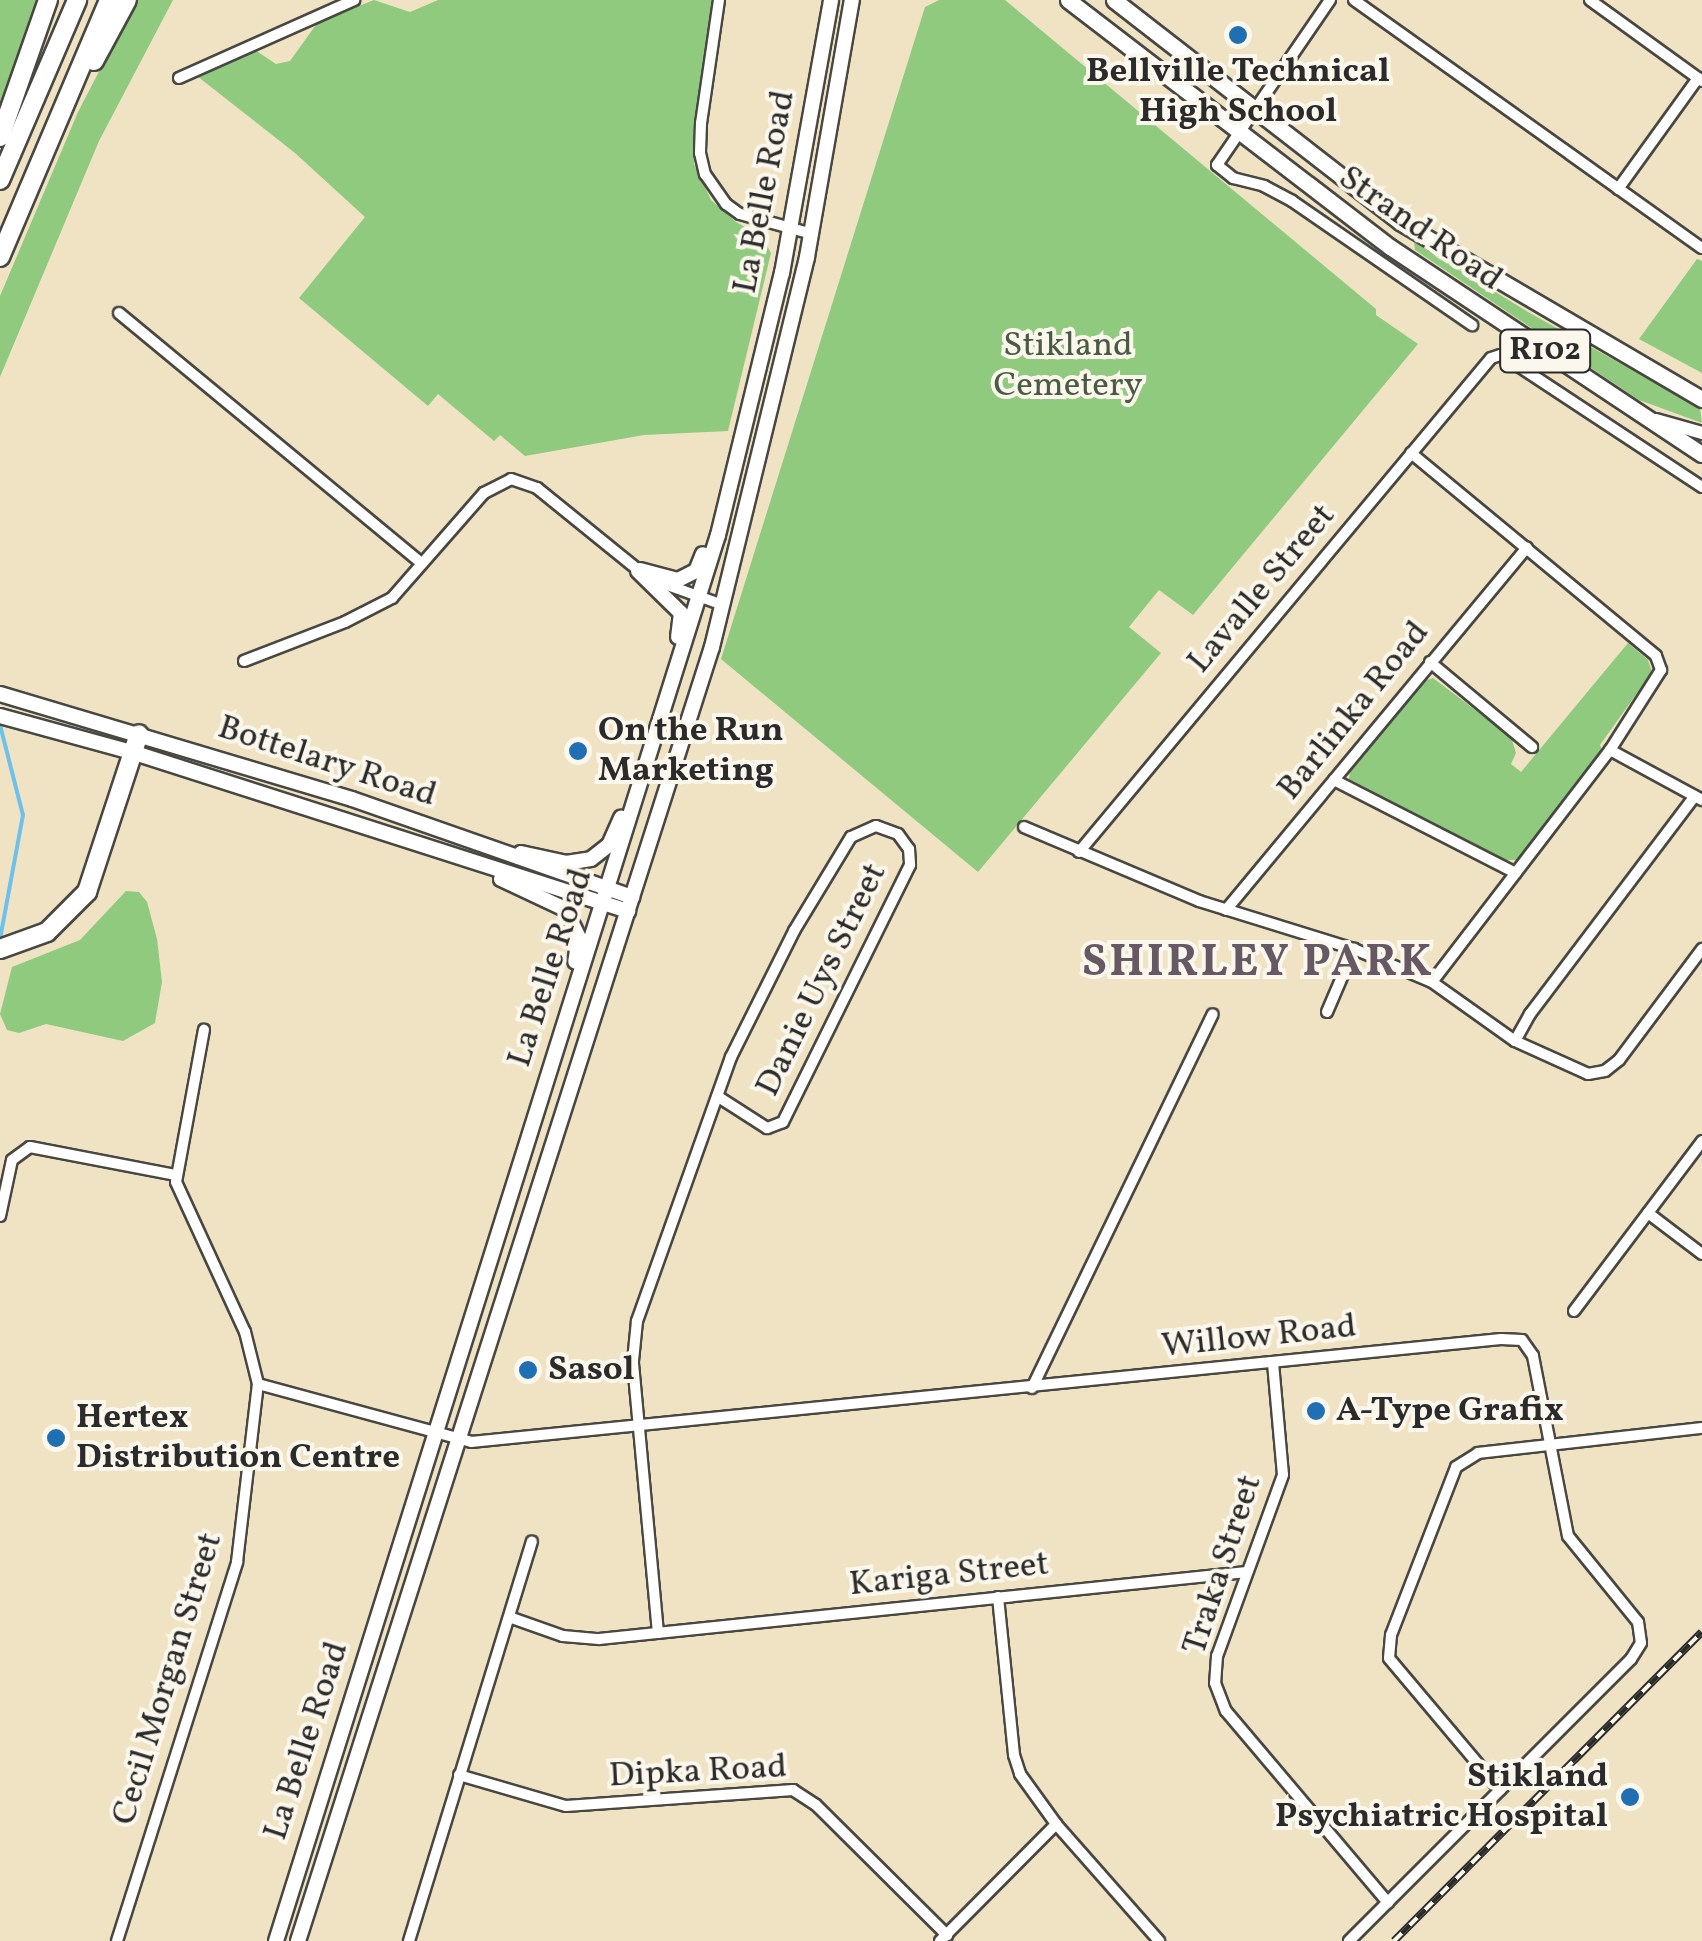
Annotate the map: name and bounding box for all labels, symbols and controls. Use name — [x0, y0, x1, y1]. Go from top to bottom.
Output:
marker: Bellville Technical High School — [1227, 24, 1249, 46]
place label: Bellville Technical High School — [1086, 51, 1390, 133]
street label: La Belle Road — [725, 87, 805, 297]
street label: Strand Road — [1330, 157, 1510, 301]
road number: R102 — [1498, 324, 1592, 378]
park label: Stikland Cemetery — [993, 325, 1143, 407]
street label: Lavalle Street — [1179, 496, 1345, 682]
street label: Barlinka Road — [1269, 613, 1439, 809]
street label: Bottelary Road — [212, 707, 442, 817]
place label: On the Run Marketing — [598, 710, 784, 792]
marker: On the Run Marketing — [567, 740, 589, 762]
street label: Danie Uys Street — [747, 857, 897, 1103]
street label: La Belle Road — [499, 864, 603, 1072]
district label: SHIRLEY PARK — [1081, 937, 1435, 991]
street label: Willow Road — [1159, 1306, 1359, 1368]
place label: Sasol — [548, 1349, 635, 1391]
marker: Sasol — [517, 1359, 539, 1381]
place label: A-Type Grafix — [1336, 1390, 1564, 1432]
place label: Hertex Distribution Centre — [76, 1397, 400, 1479]
marker: A-Type Grafix — [1305, 1400, 1327, 1422]
marker: Hertex Distribution Centre — [45, 1427, 67, 1449]
street label: Traka Street — [1174, 1470, 1272, 1660]
street label: Cecil Morgan Street — [104, 1528, 232, 1830]
street label: Kariga Street — [847, 1544, 1051, 1606]
street label: La Belle Road — [255, 1637, 359, 1845]
street label: Dipka Road — [608, 1746, 788, 1798]
place label: Stikland Psychiatric Hospital — [1275, 1756, 1608, 1838]
marker: Stikland Psychiatric Hospital — [1617, 1784, 1643, 1810]

